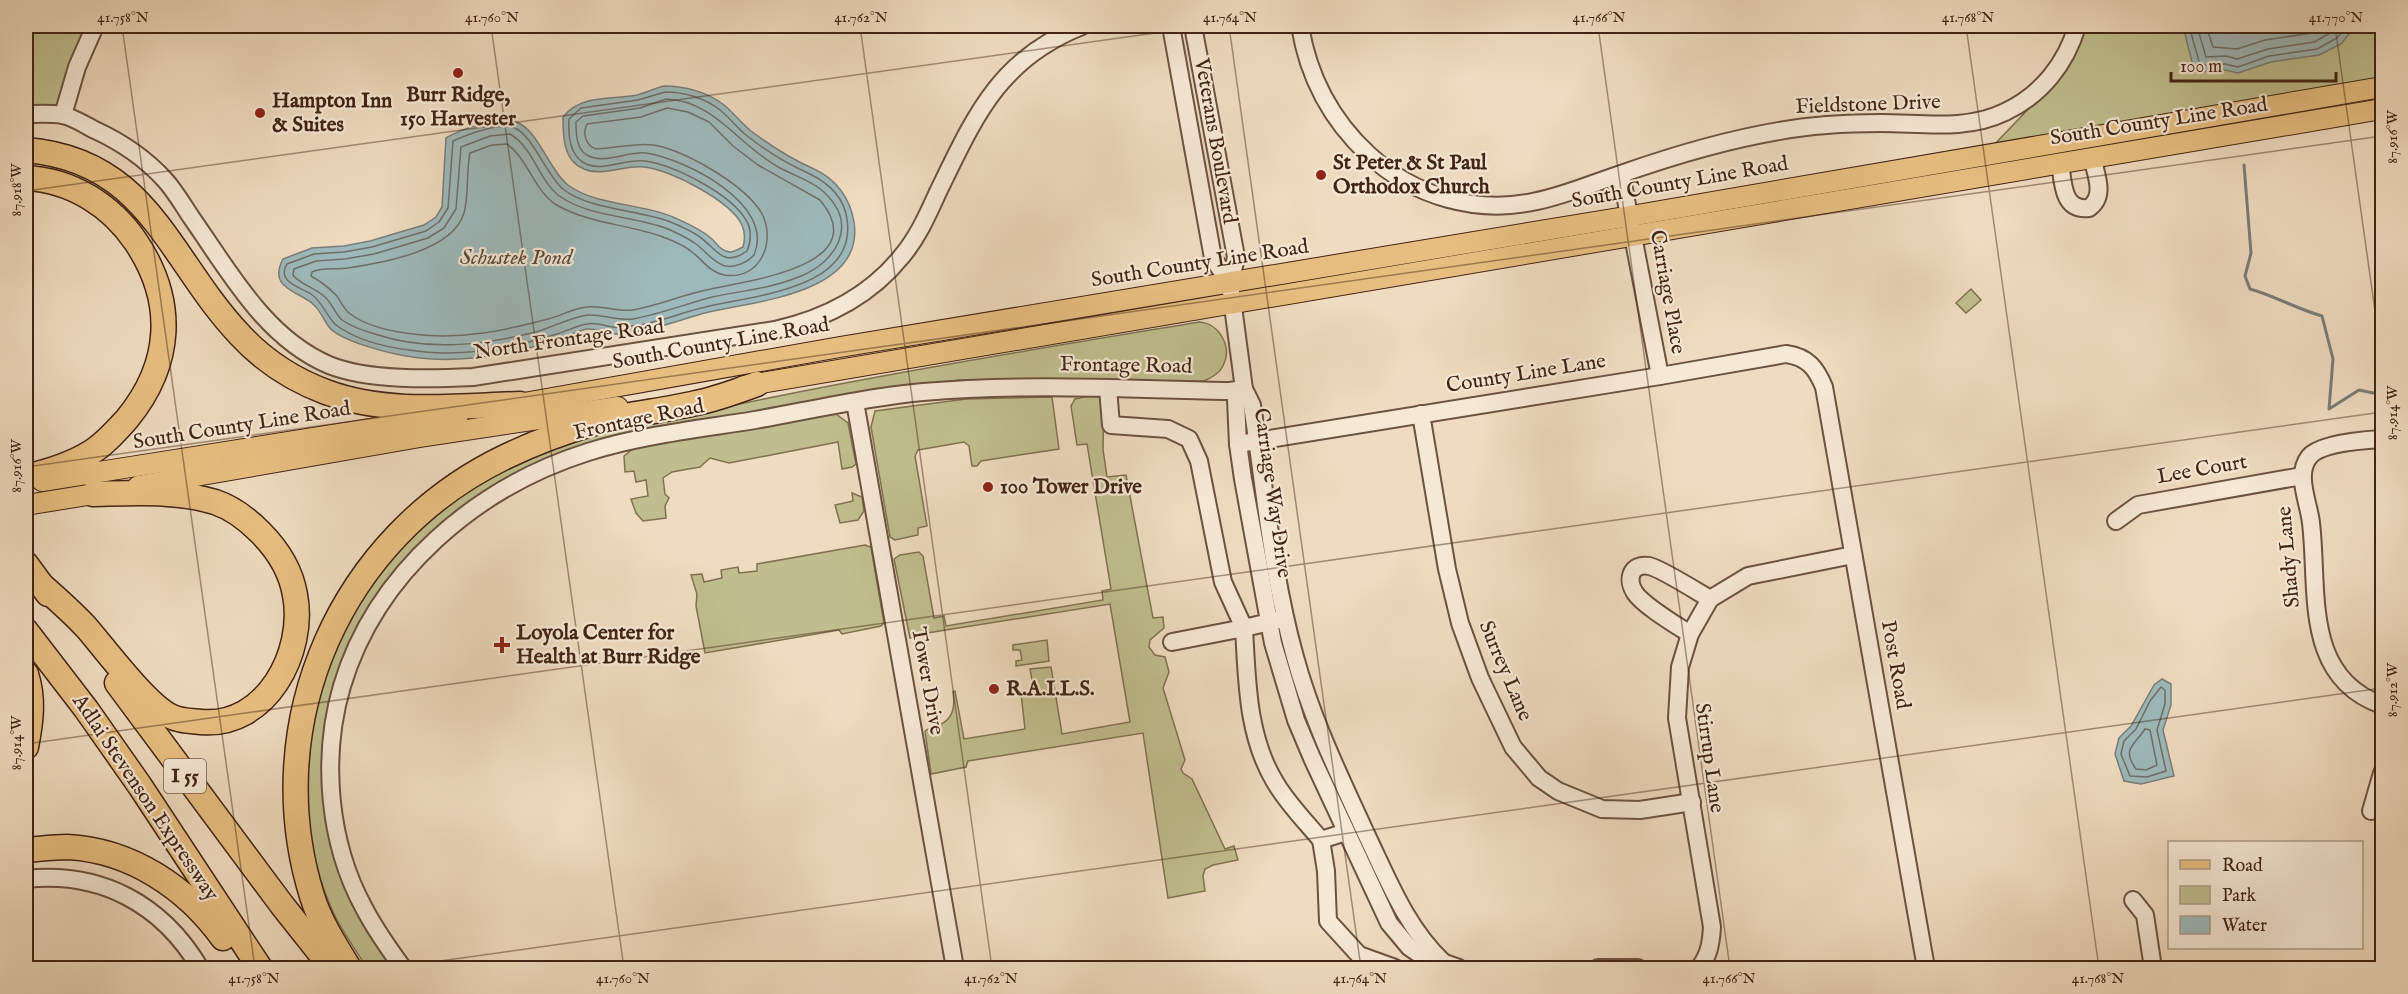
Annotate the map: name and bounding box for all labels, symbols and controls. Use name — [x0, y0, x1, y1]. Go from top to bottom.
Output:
text: 41.758°N — [97, 8, 149, 27]
text: 41.760°N — [465, 8, 519, 27]
text: 41.762°N — [834, 8, 888, 27]
text: 41.764°N — [1203, 8, 1257, 27]
text: 41.766°N — [1573, 8, 1625, 27]
text: 41.768°N — [1942, 8, 1994, 27]
text: 41.770°N — [2309, 8, 2363, 27]
scale bar — [2171, 45, 2336, 83]
street label: Veterans Boulevard — [1187, 55, 1243, 227]
text: 100 m — [2180, 56, 2222, 79]
marker: Burr Ridge, 150 Harvester — [451, 66, 465, 80]
place label: Burr Ridge, 150 Harvester — [400, 82, 516, 133]
place label: Hampton Inn & Suites — [272, 88, 392, 139]
street label: Fieldstone Drive — [1795, 89, 1942, 121]
street label: South County Line Road — [2048, 91, 2270, 153]
marker: Hampton Inn & Suites — [253, 106, 267, 120]
text: 87.916°W — [2383, 110, 2402, 164]
place label: St Peter & St Paul Orthodox Church — [1333, 150, 1491, 201]
street label: South County Line Road — [1569, 150, 1791, 215]
text: 87.918°W — [7, 163, 26, 217]
marker: St Peter & St Paul Orthodox Church — [1314, 168, 1328, 182]
street label: Carriage Place — [1643, 228, 1691, 356]
street label: South County Line Road — [1089, 233, 1311, 295]
water label: Schustek Pond — [460, 244, 574, 272]
street label: South County Line Road — [610, 311, 832, 376]
street label: North Frontage Road — [472, 313, 667, 367]
street label: County Line Lane — [1444, 348, 1608, 400]
street label: Frontage Road — [1060, 351, 1193, 381]
text: 87.914°W — [2383, 385, 2402, 440]
street label: Frontage Road — [571, 393, 707, 447]
street label: South County Line Road — [131, 395, 353, 457]
street label: Carriage Way Drive — [1247, 406, 1297, 580]
text: 87.916°W — [7, 439, 26, 493]
street label: Lee Court — [2155, 449, 2249, 491]
place label: 100 Tower Drive — [1000, 474, 1142, 501]
marker: 100 Tower Drive — [981, 480, 995, 494]
street label: Shady Lane — [2271, 505, 2307, 609]
street label: Surrey Lane — [1472, 617, 1538, 726]
street label: Post Road — [1874, 618, 1916, 712]
place label: Loyola Center for Health at Burr Ridge — [516, 620, 701, 671]
street label: Tower Drive — [904, 625, 950, 737]
marker: Loyola Center for Health at Burr Ridge — [493, 636, 511, 654]
text: 87.912°W — [2383, 662, 2402, 717]
place label: R.A.I.L.S. — [1006, 676, 1094, 703]
marker: R.A.I.L.S. — [987, 682, 1001, 696]
street label: Adlai Stevenson Expressway — [65, 689, 225, 907]
street label: Stirrup Lane — [1688, 701, 1730, 815]
text: 87.914°W — [7, 715, 26, 770]
road number: I 55 — [164, 759, 206, 793]
legend — [2168, 841, 2363, 949]
text: Road — [2222, 855, 2263, 878]
text: Park — [2222, 885, 2257, 908]
text: Water — [2222, 915, 2267, 938]
text: 41.758°N — [228, 969, 280, 988]
text: 41.760°N — [596, 969, 650, 988]
text: 41.762°N — [964, 969, 1018, 988]
text: 41.764°N — [1333, 969, 1387, 988]
text: 41.766°N — [1703, 969, 1755, 988]
text: 41.768°N — [2072, 969, 2124, 988]

